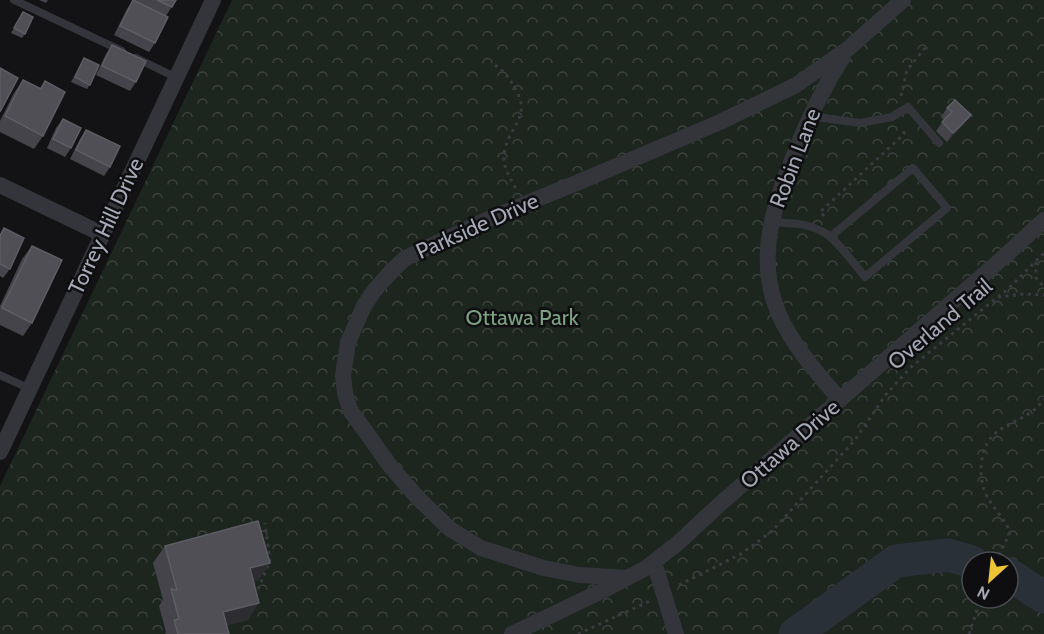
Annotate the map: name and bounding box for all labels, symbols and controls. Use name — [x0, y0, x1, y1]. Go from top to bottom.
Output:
street label: Robin Lane — [764, 105, 826, 211]
street label: Torrey Hill Drive — [63, 153, 149, 299]
street label: Parkside Drive — [412, 187, 542, 265]
street label: Overland Trail — [882, 272, 998, 375]
park label: Ottawa Park — [465, 304, 579, 331]
street label: Ottawa Drive — [735, 394, 845, 494]
north arrow — [960, 550, 1020, 610]
text: N — [974, 582, 993, 604]

